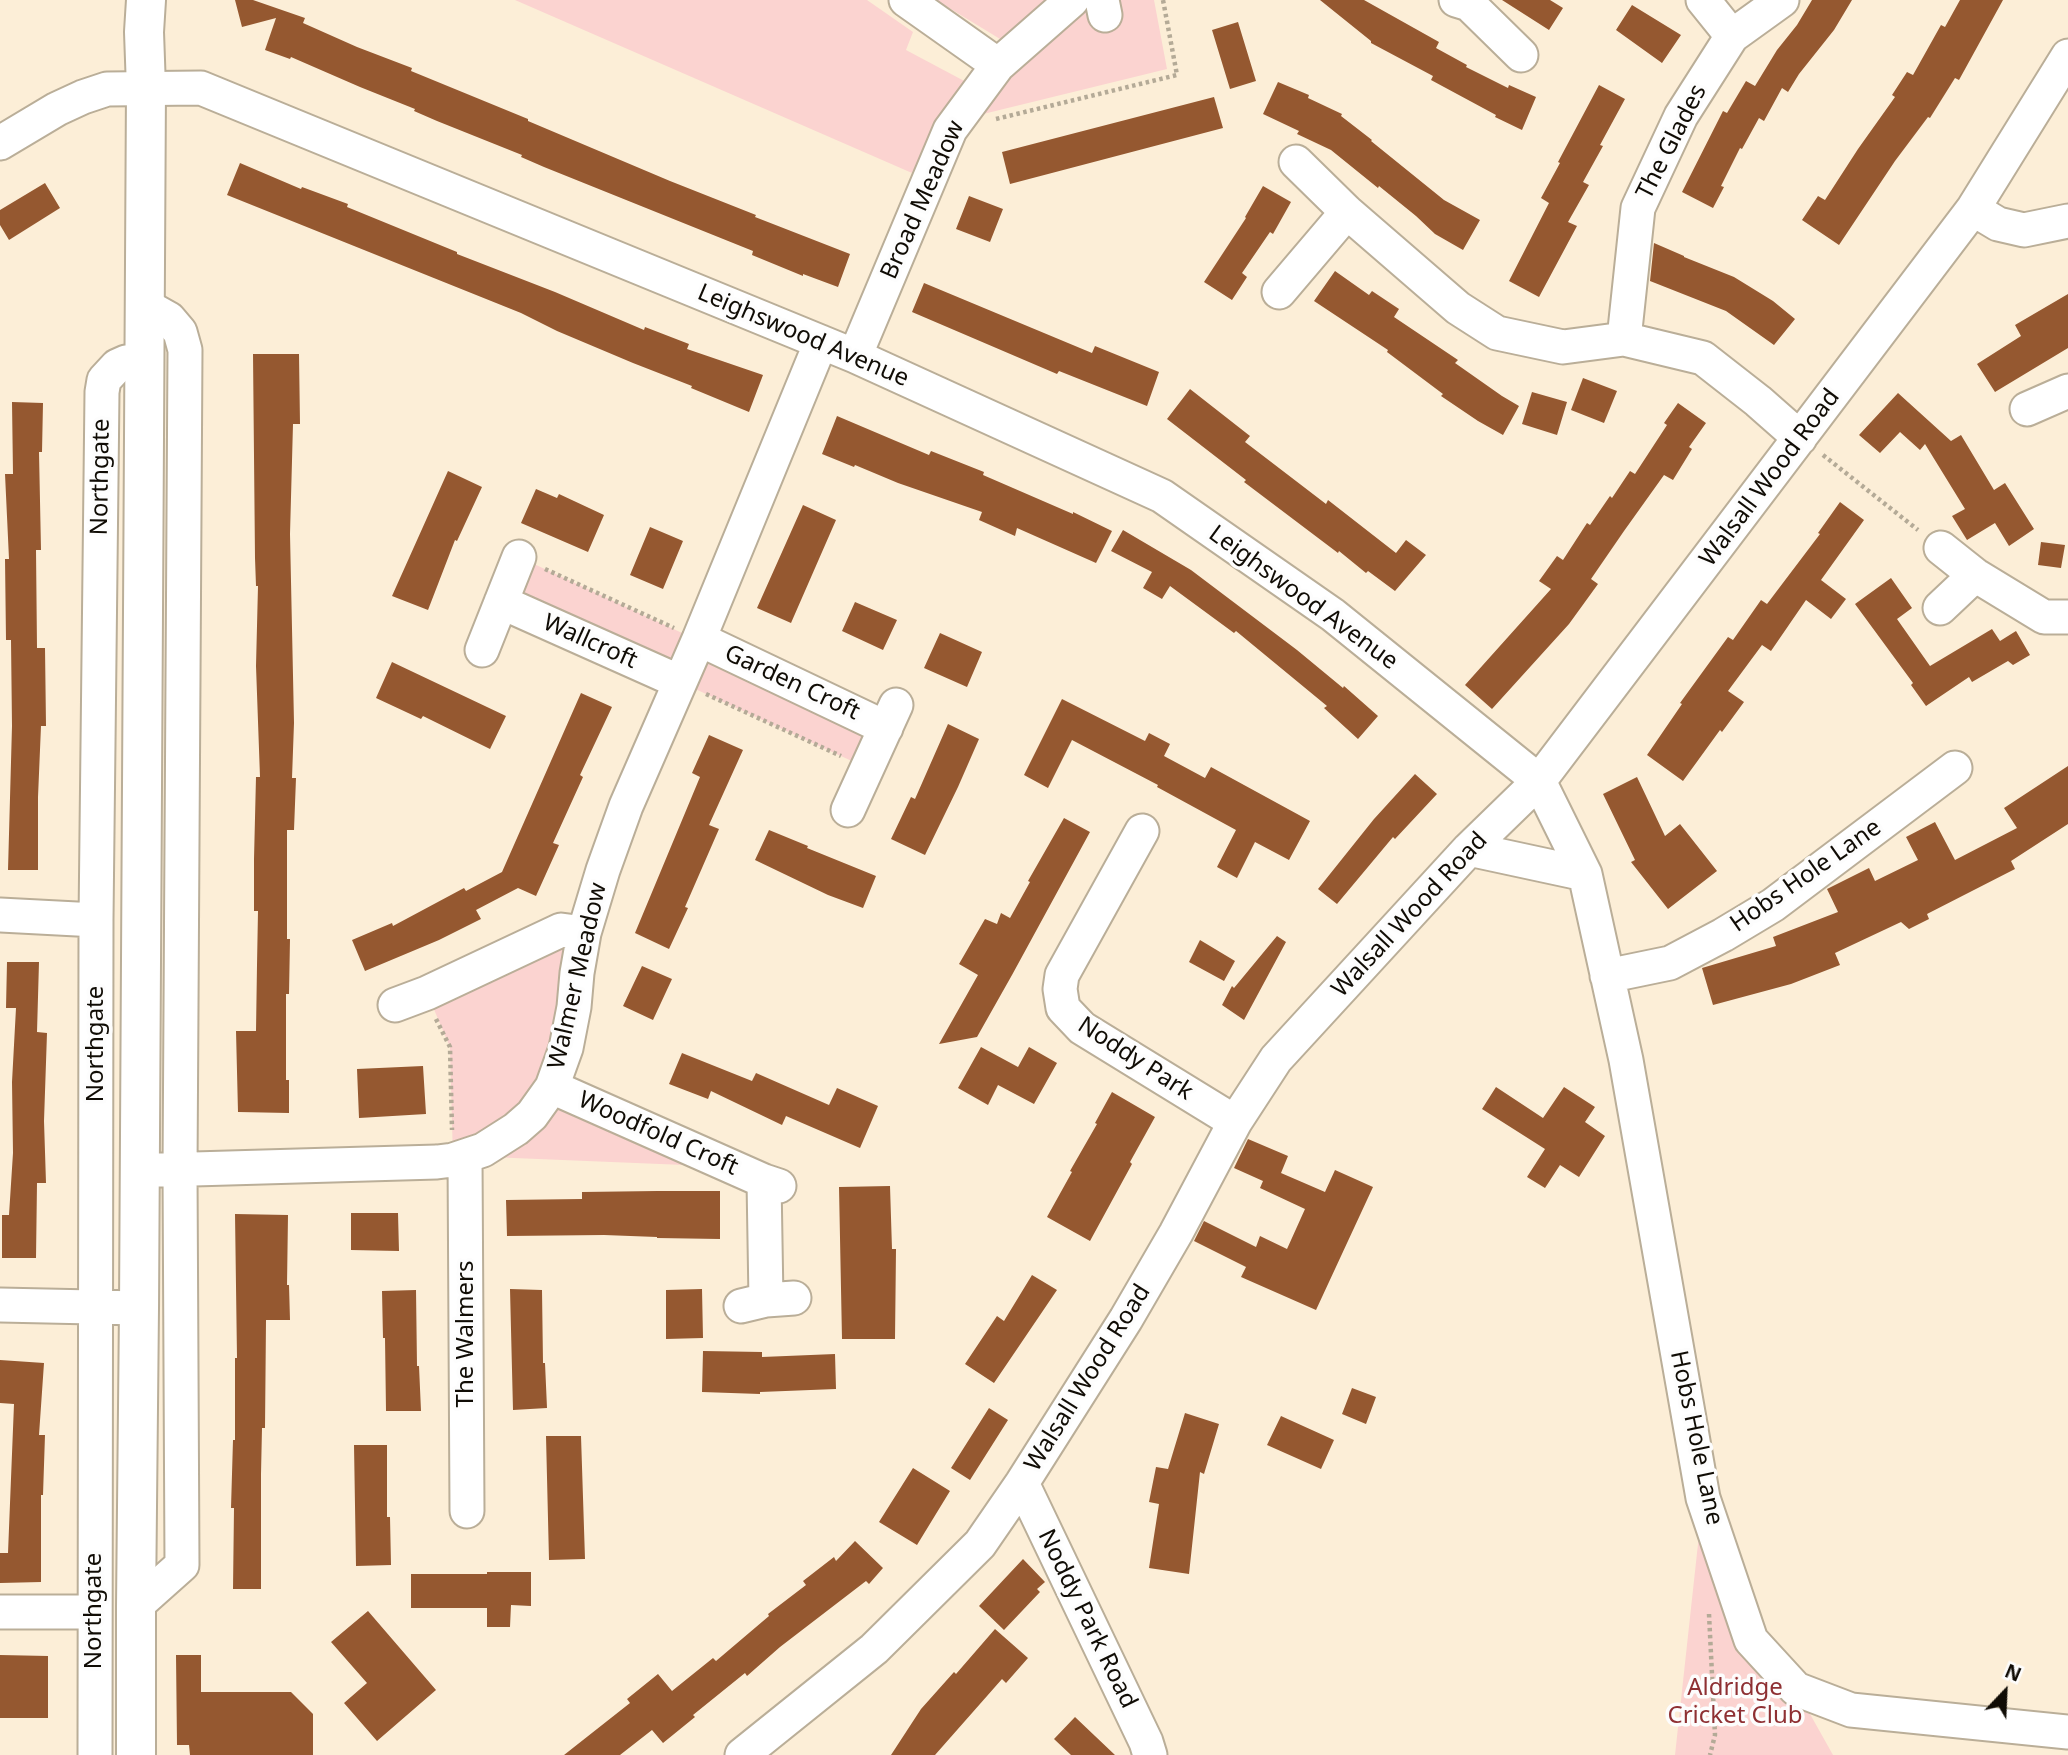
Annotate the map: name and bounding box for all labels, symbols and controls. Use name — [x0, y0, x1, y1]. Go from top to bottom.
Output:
street label: The Glades — [1631, 80, 1713, 204]
street label: Broad Meadow — [875, 116, 971, 284]
street label: Leighswood Avenue — [693, 278, 913, 394]
street label: Walsall Wood Road — [1694, 384, 1846, 572]
street label: Northgate — [86, 418, 116, 536]
street label: Leighswood Avenue — [1203, 520, 1403, 676]
street label: Wallcroft — [538, 608, 642, 676]
street label: Garden Croft — [720, 639, 864, 727]
street label: Hobs Hole Lane — [1725, 813, 1887, 939]
street label: Walsall Wood Road — [1326, 827, 1494, 1003]
street label: Walmer Meadow — [543, 880, 613, 1072]
street label: Northgate — [82, 986, 110, 1102]
street label: Noddy Park — [1072, 1011, 1198, 1107]
street label: Woodfold Croft — [574, 1086, 742, 1182]
street label: The Walmers — [452, 1261, 480, 1407]
street label: Walsall Wood Road — [1019, 1279, 1157, 1477]
street label: Hobs Hole Lane — [1663, 1348, 1729, 1528]
street label: Noddy Park Road — [1031, 1525, 1143, 1713]
street label: Northgate — [80, 1553, 108, 1669]
north arrow — [1970, 1657, 2040, 1727]
text: N — [2001, 1658, 2025, 1688]
park label: Aldridge Cricket Club — [1668, 1674, 1802, 1730]

